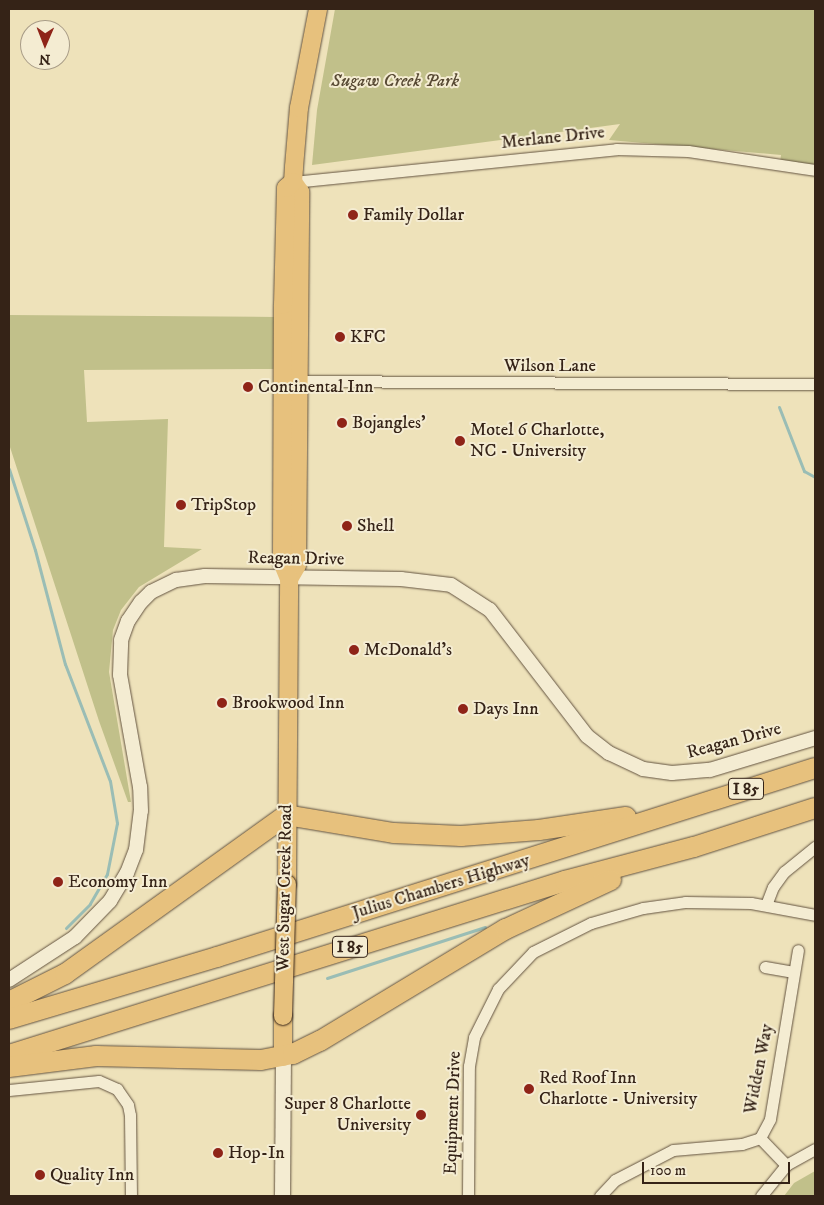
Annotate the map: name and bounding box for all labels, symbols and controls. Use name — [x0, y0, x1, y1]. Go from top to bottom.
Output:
north arrow — [20, 20, 70, 70]
text: N — [39, 50, 51, 68]
park label: Sugaw Creek Park — [331, 70, 459, 92]
street label: Merlane Drive — [500, 122, 606, 154]
place label: Family Dollar — [363, 204, 464, 226]
marker: Family Dollar — [347, 209, 359, 221]
place label: KFC — [350, 326, 386, 348]
marker: KFC — [334, 331, 346, 343]
street label: Wilson Lane — [504, 355, 596, 377]
place label: Continental Inn — [258, 376, 373, 398]
marker: Continental Inn — [242, 381, 254, 393]
place label: Bojangles' — [352, 412, 426, 434]
marker: Bojangles' — [336, 417, 348, 429]
place label: Motel 6 Charlotte, NC - University — [470, 420, 604, 462]
marker: Motel 6 Charlotte, NC - University — [454, 435, 466, 447]
place label: TripStop — [191, 494, 256, 516]
marker: TripStop — [175, 499, 187, 511]
place label: Shell — [357, 515, 394, 537]
marker: Shell — [341, 520, 353, 532]
street label: Reagan Drive — [247, 547, 345, 571]
place label: McDonald's — [364, 639, 452, 661]
marker: McDonald's — [348, 644, 360, 656]
place label: Brookwood Inn — [232, 692, 344, 714]
marker: Brookwood Inn — [216, 697, 228, 709]
place label: Days Inn — [473, 698, 539, 720]
marker: Days Inn — [457, 703, 469, 715]
street label: Reagan Drive — [684, 718, 784, 764]
road number: I 85 — [727, 776, 765, 802]
street label: West Sugar Creek Road — [273, 804, 297, 972]
street label: Julius Chambers Highway — [350, 850, 532, 924]
place label: Economy Inn — [68, 871, 167, 893]
marker: Economy Inn — [52, 876, 64, 888]
road number: I 85 — [331, 934, 369, 960]
street label: Widden Way — [740, 1022, 778, 1116]
street label: Equipment Drive — [440, 1051, 466, 1175]
place label: Red Roof Inn Charlotte - University — [539, 1068, 697, 1110]
marker: Red Roof Inn Charlotte - University — [523, 1083, 535, 1095]
place label: Super 8 Charlotte University — [284, 1094, 411, 1136]
marker: Super 8 Charlotte University — [415, 1109, 427, 1121]
place label: Hop-In — [228, 1142, 285, 1164]
marker: Hop-In — [212, 1147, 224, 1159]
scale bar — [644, 1152, 792, 1184]
text: 100 m — [650, 1161, 686, 1180]
place label: Quality Inn — [50, 1164, 134, 1186]
marker: Quality Inn — [34, 1169, 46, 1181]

